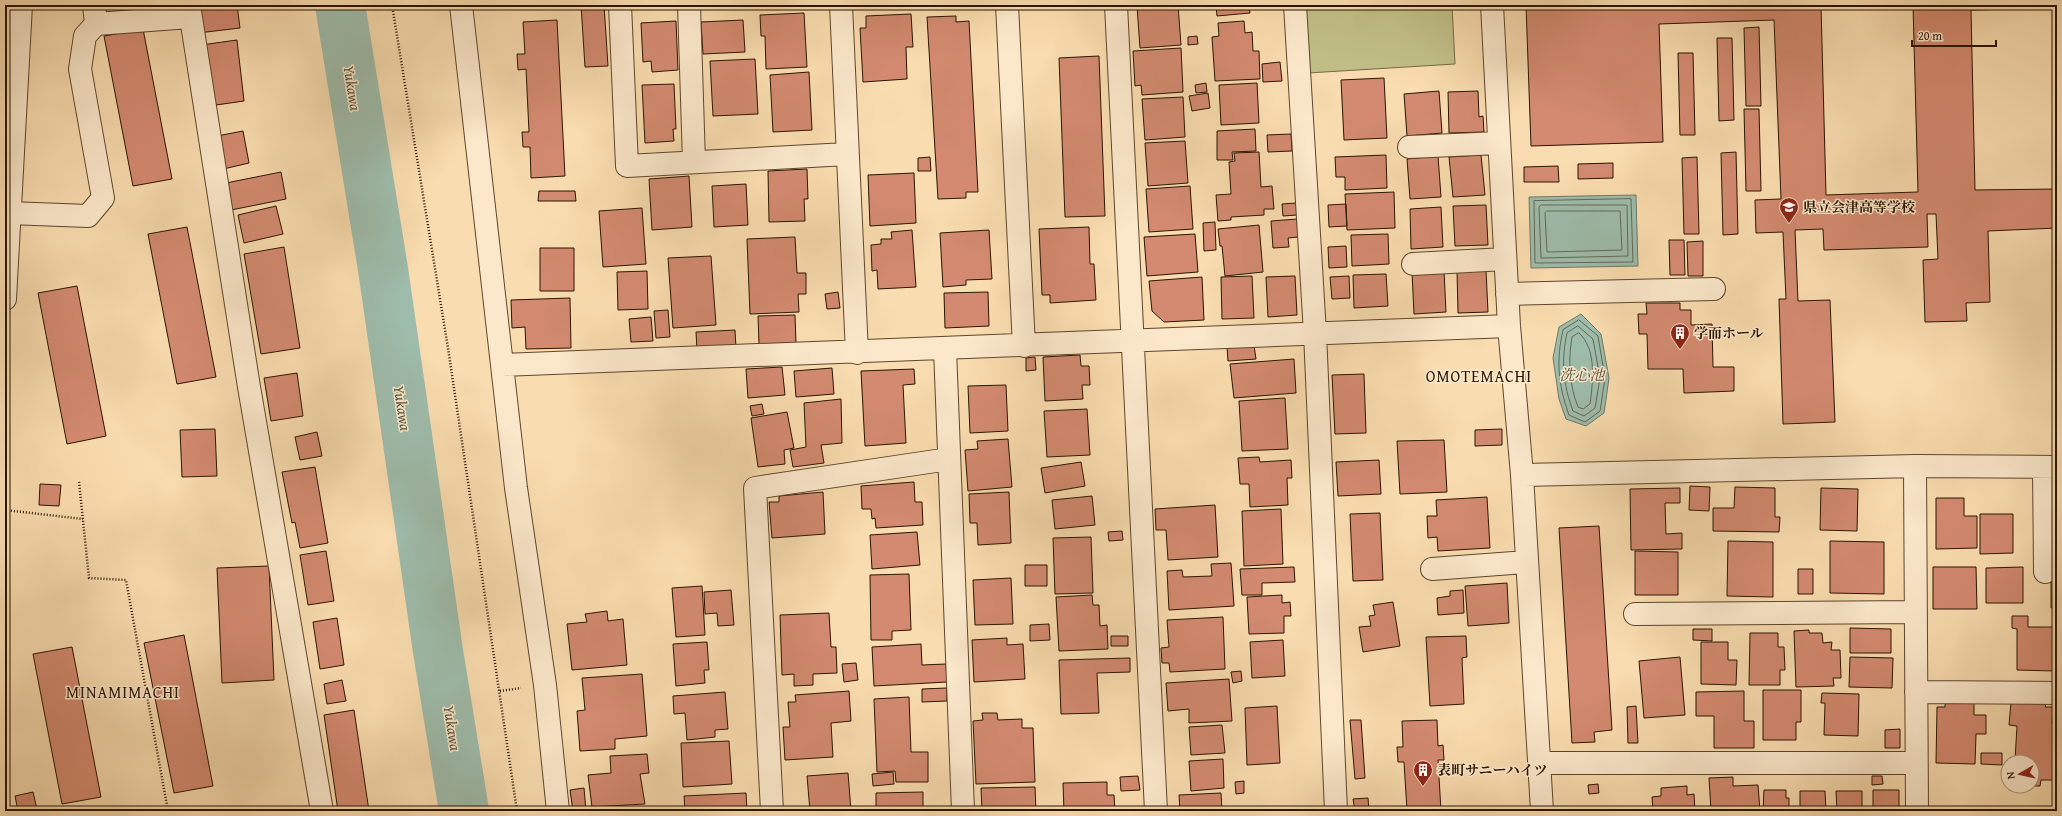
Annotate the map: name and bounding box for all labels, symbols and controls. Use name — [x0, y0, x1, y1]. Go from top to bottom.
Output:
scale bar — [1912, 22, 1996, 48]
text: 20 m — [1918, 27, 1942, 44]
water label: Yukawa — [339, 64, 366, 112]
school or university icon: 県立会津高等学校 — [1778, 196, 1800, 224]
place label: 県立会津高等学校 — [1803, 197, 1915, 217]
building icon: 学而ホール — [1669, 322, 1691, 350]
place label: 学而ホール — [1694, 323, 1764, 343]
district label: OMOTEMACHI — [1426, 364, 1532, 388]
water label: 洗心池 — [1559, 364, 1606, 385]
water label: Yukawa — [389, 384, 416, 432]
district label: MINAMIMACHI — [66, 680, 180, 704]
water label: Yukawa — [439, 704, 466, 752]
north arrow — [2000, 754, 2040, 794]
building icon: 表町サニーハイツ — [1412, 759, 1434, 787]
place label: 表町サニーハイツ — [1437, 760, 1548, 780]
text: N — [2002, 770, 2019, 780]

